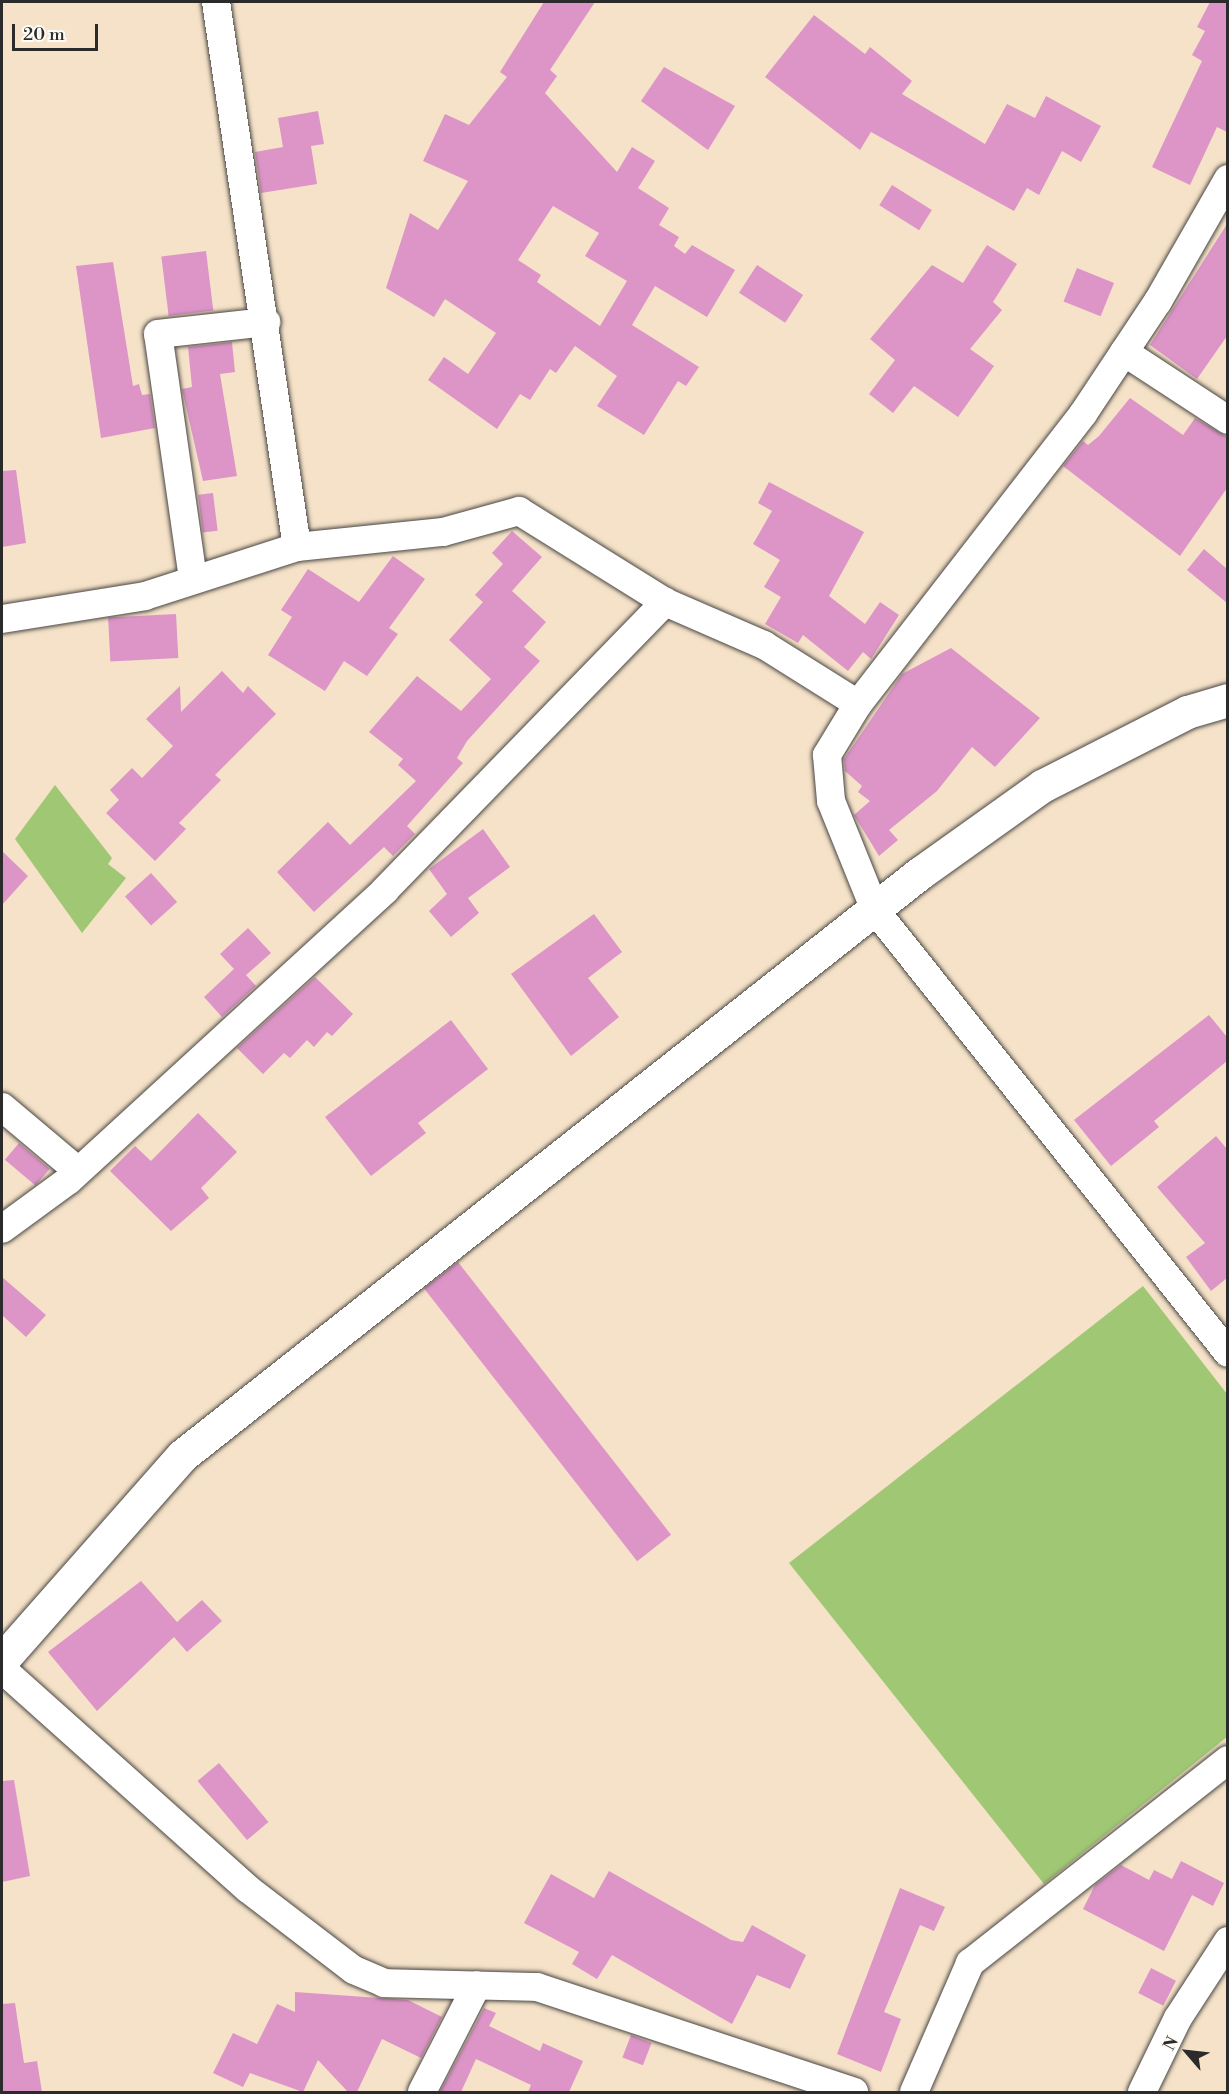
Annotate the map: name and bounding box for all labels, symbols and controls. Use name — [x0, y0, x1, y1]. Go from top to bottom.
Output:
scale bar — [15, 12, 100, 50]
text: 20 m — [23, 23, 65, 46]
north arrow — [1157, 2022, 1217, 2082]
text: N — [1159, 2033, 1183, 2054]

